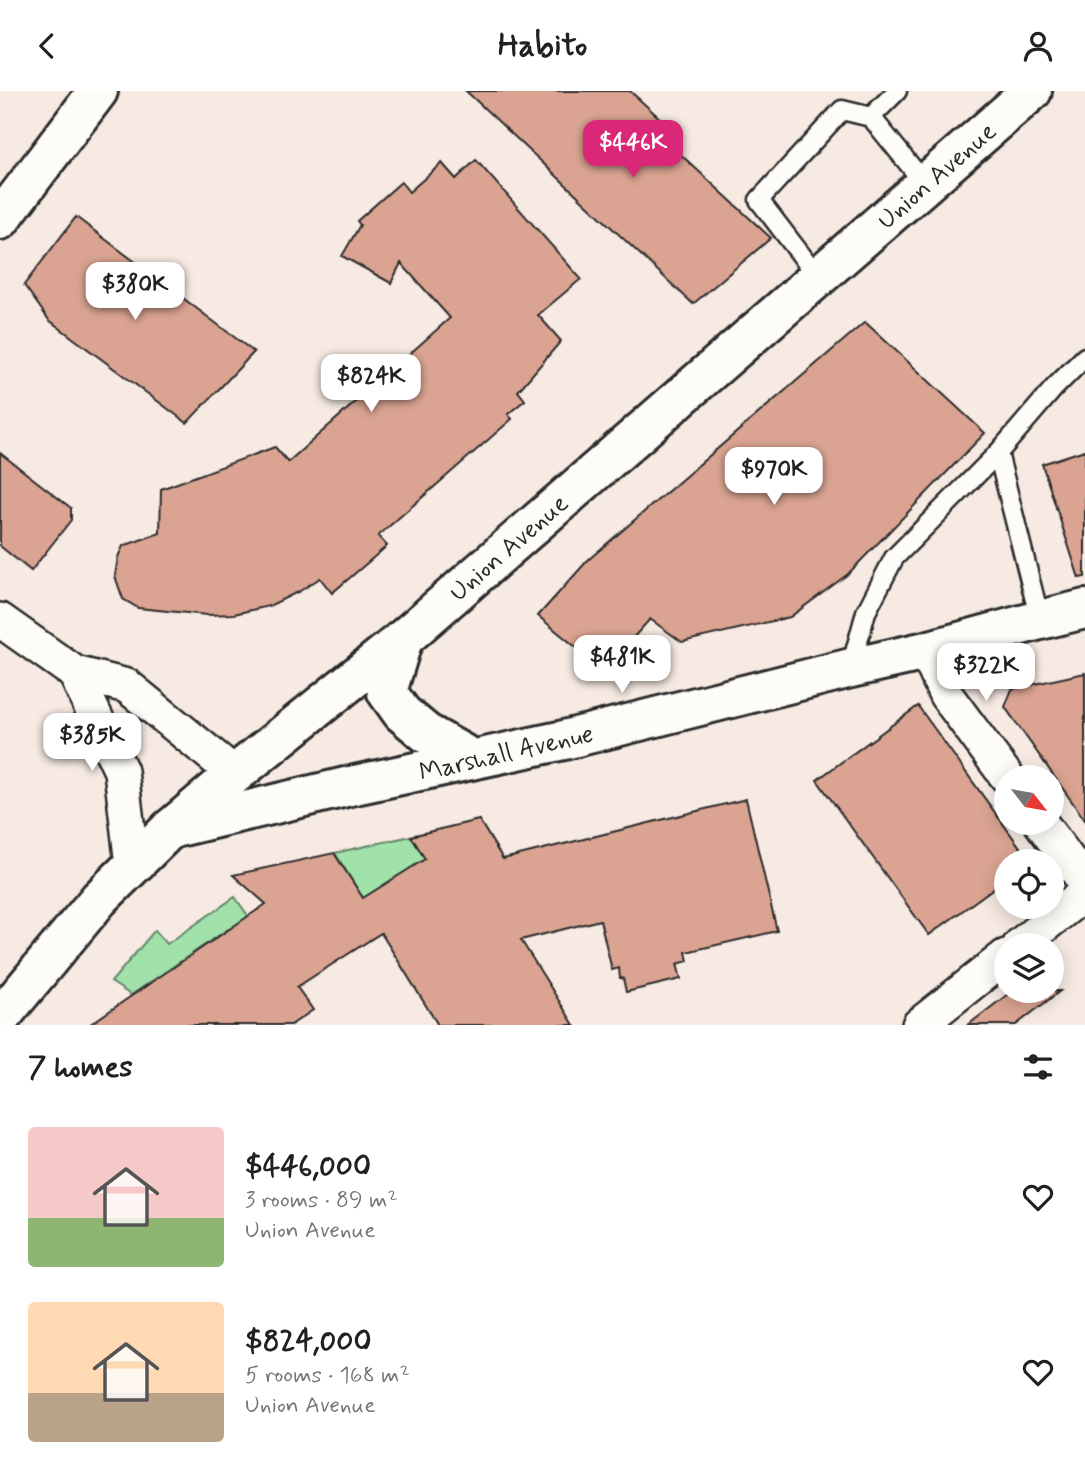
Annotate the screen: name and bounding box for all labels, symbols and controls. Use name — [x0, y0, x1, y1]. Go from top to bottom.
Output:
text: Habito — [498, 25, 587, 67]
icon: back — [28, 27, 66, 65]
icon: person — [1019, 27, 1057, 65]
street label: Union Avenue — [870, 115, 1004, 238]
pin: $446K — [584, 120, 682, 180]
text: $446K — [599, 128, 667, 158]
pin: $380K — [86, 263, 184, 322]
text: $380K — [102, 270, 168, 300]
pin: $824K — [322, 355, 420, 414]
text: $824K — [337, 362, 405, 392]
pin: $970K — [725, 447, 823, 507]
text: $970K — [741, 455, 807, 485]
street label: Union Avenue — [442, 487, 576, 610]
pin: $481K — [573, 635, 671, 695]
text: $481K — [590, 643, 654, 673]
pin: $322K — [937, 643, 1035, 703]
text: $322K — [953, 651, 1019, 681]
pin: $385K — [43, 713, 141, 773]
street label: Marshall Avenue — [416, 717, 597, 791]
text: $385K — [59, 721, 125, 751]
north arrow — [994, 765, 1064, 835]
map controls — [994, 765, 1064, 1003]
button: locate — [994, 849, 1064, 919]
button: layers — [994, 933, 1064, 1003]
text: 7 homes — [28, 1048, 133, 1087]
icon: filters — [1019, 1048, 1057, 1086]
text: $446,000 — [245, 1147, 371, 1186]
icon: home — [84, 1155, 168, 1239]
icon: heart — [1019, 1178, 1057, 1216]
text: 3 rooms · 89 m² — [245, 1186, 397, 1216]
text: Union Avenue — [245, 1216, 376, 1246]
text: $824,000 — [245, 1322, 372, 1361]
icon: home — [84, 1330, 168, 1414]
icon: heart — [1019, 1353, 1057, 1391]
text: 5 rooms · 168 m² — [245, 1361, 410, 1391]
text: Union Avenue — [245, 1391, 376, 1421]

